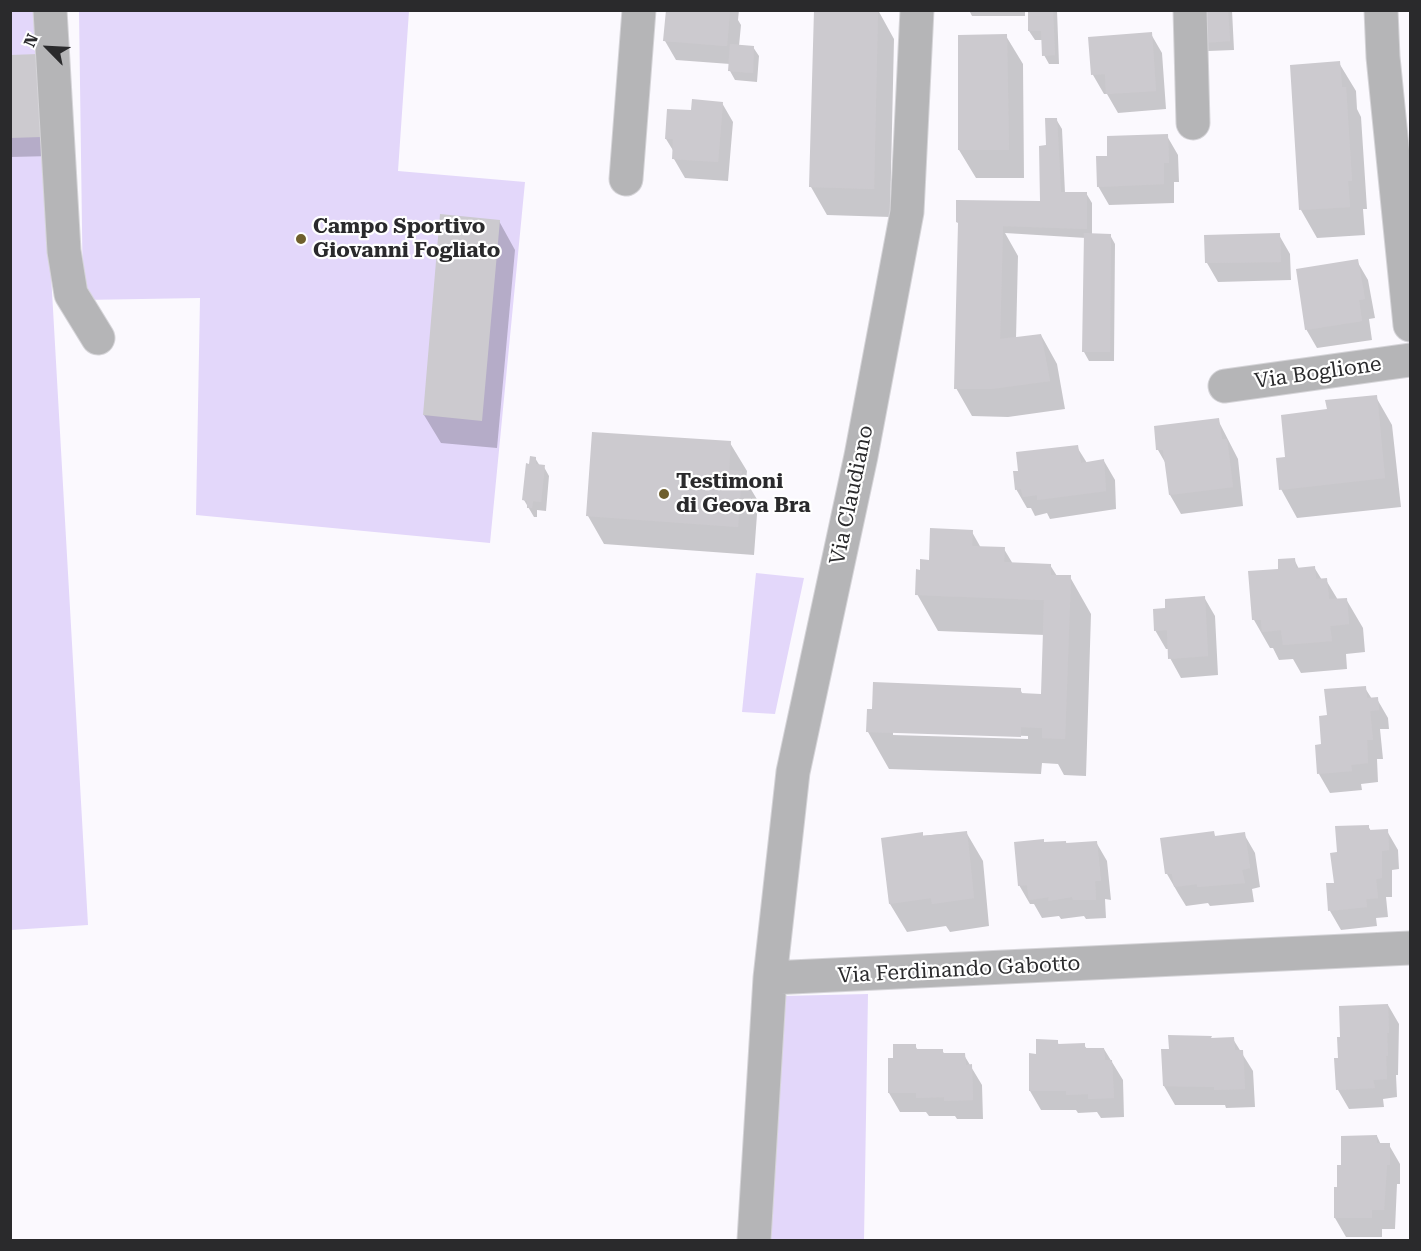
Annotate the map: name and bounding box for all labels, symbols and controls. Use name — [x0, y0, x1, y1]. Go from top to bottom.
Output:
north arrow — [18, 18, 78, 78]
text: N — [20, 31, 42, 50]
place label: Campo Sportivo Giovanni Fogliato — [313, 214, 500, 264]
marker: Campo Sportivo Giovanni Fogliato — [294, 232, 308, 246]
street label: Via Boglione — [1253, 352, 1383, 394]
street label: Via Claudiano — [825, 423, 879, 567]
place label: Testimoni di Geova Bra — [676, 469, 811, 519]
marker: Testimoni di Geova Bra — [657, 487, 671, 501]
street label: Via Ferdinando Gabotto — [837, 951, 1081, 989]

